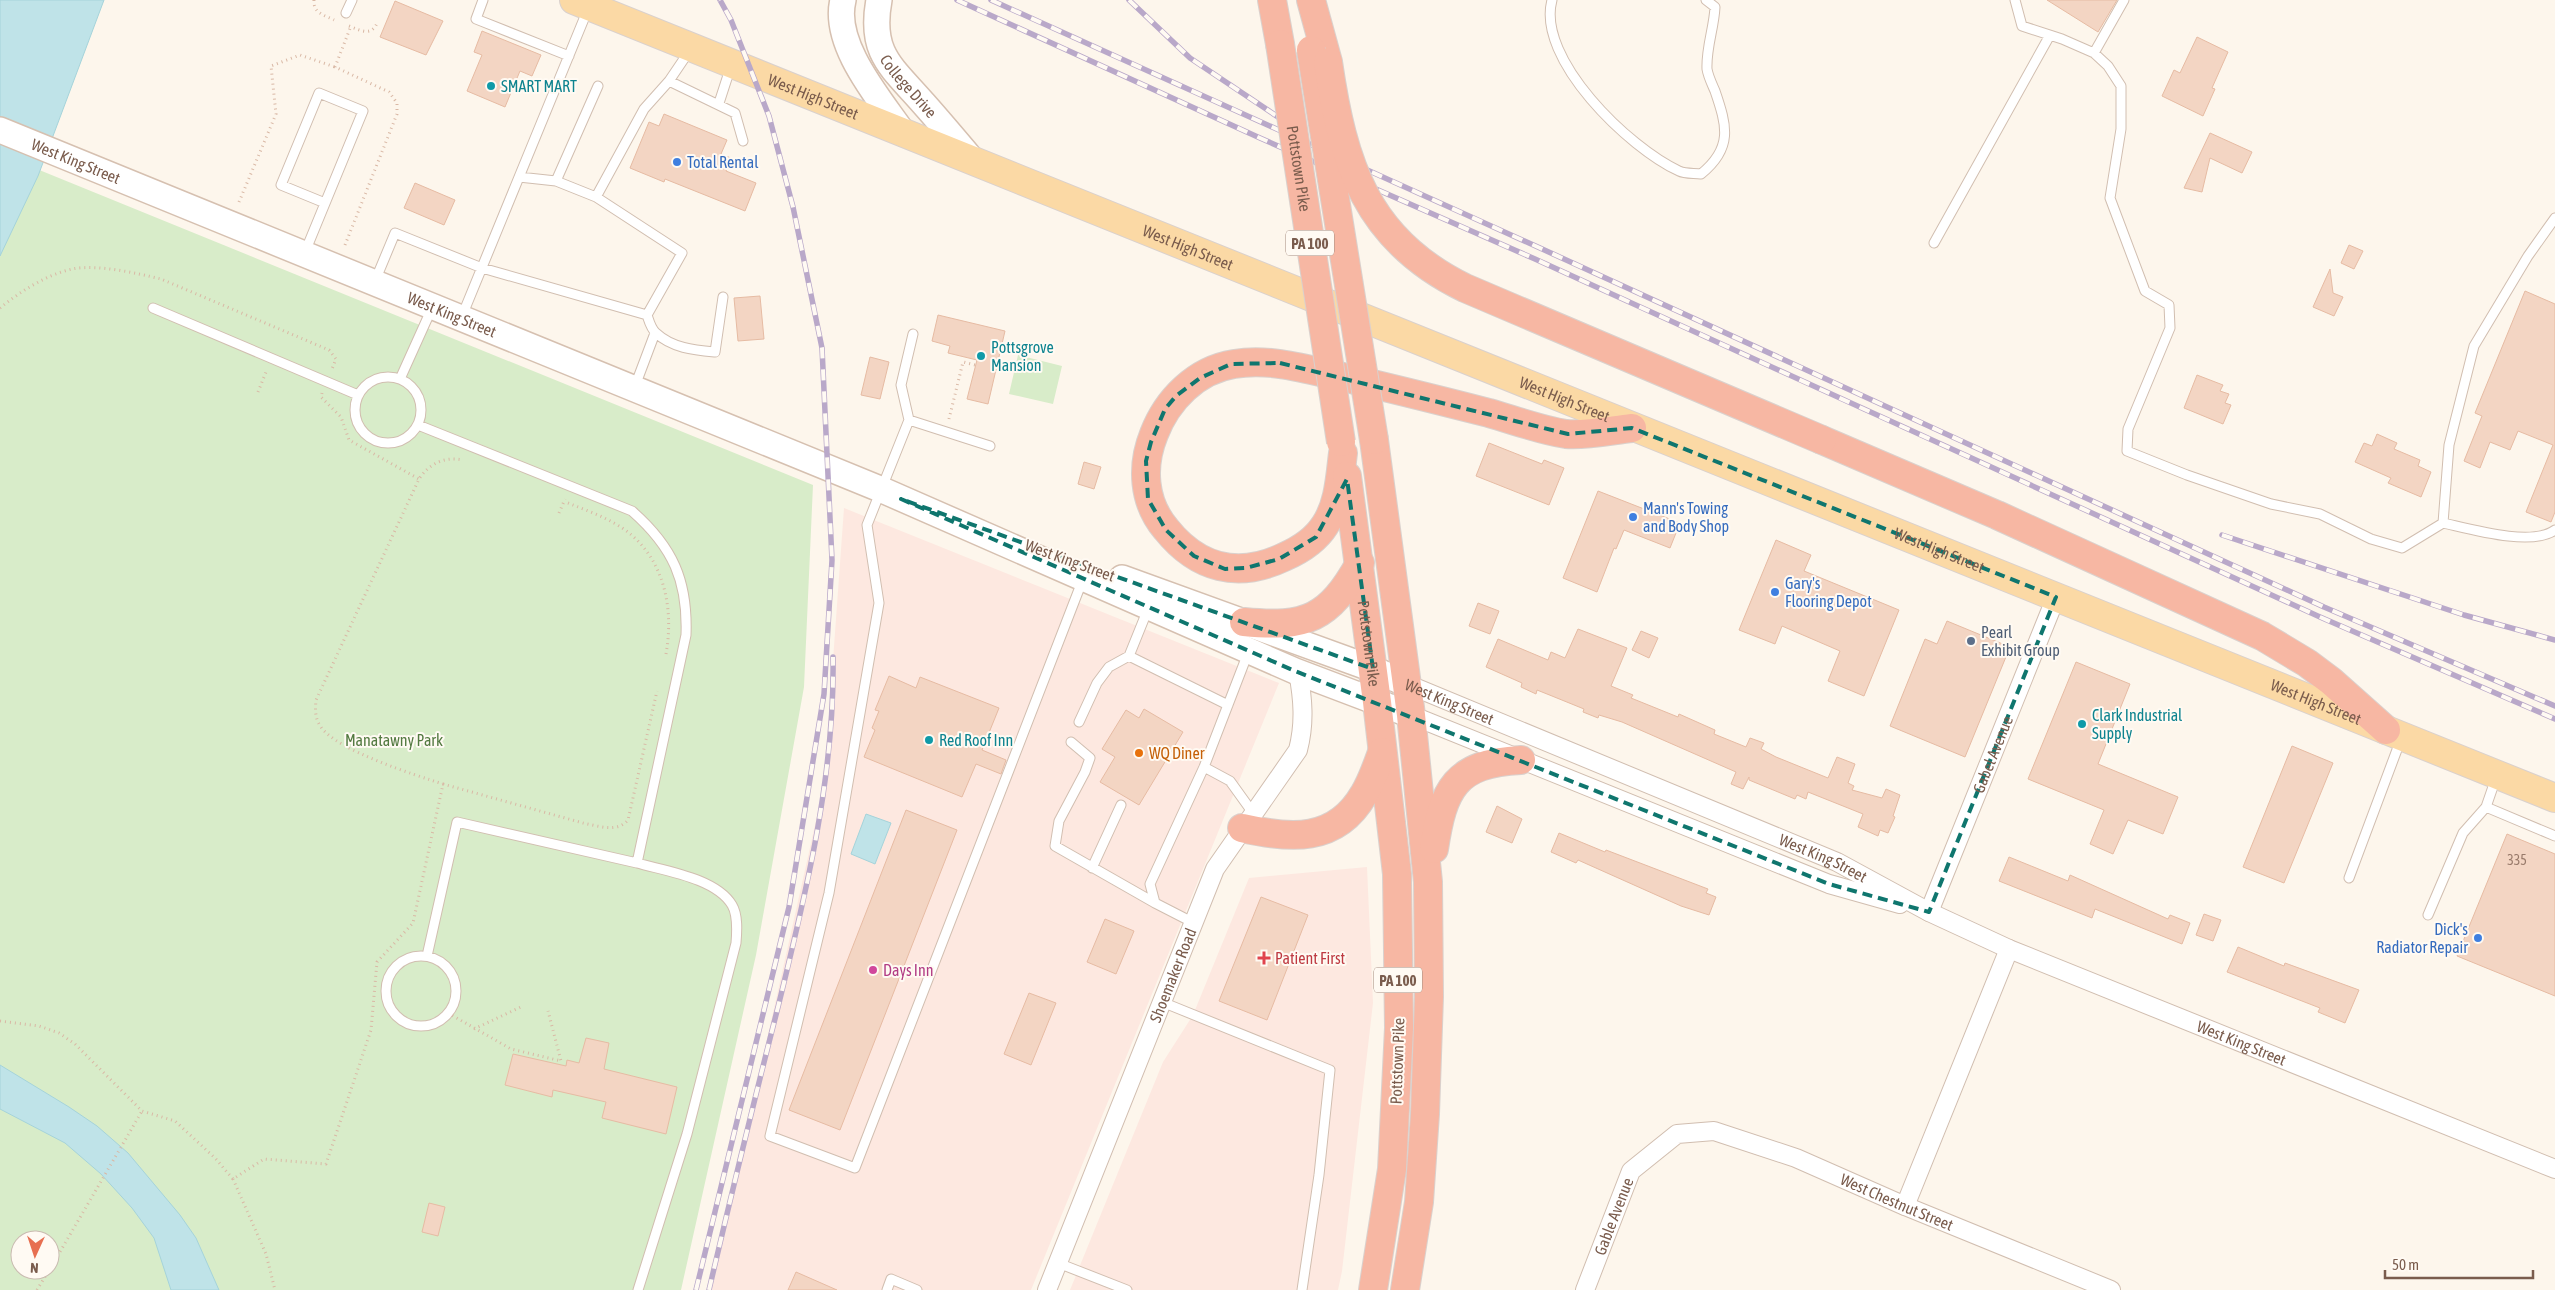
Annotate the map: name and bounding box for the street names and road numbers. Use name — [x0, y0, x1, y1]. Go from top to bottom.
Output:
street label: College Drive — [877, 51, 941, 121]
street label: West High Street — [765, 70, 861, 123]
street label: Pottstown Pike — [1284, 124, 1315, 213]
street label: West King Street — [29, 135, 123, 187]
street label: West High Street — [1140, 221, 1236, 274]
road number: PA 100 — [1286, 230, 1334, 256]
street label: West King Street — [405, 288, 499, 341]
street label: West High Street — [1517, 373, 1613, 425]
street label: West High Street — [1892, 524, 1988, 576]
street label: West King Street — [1022, 535, 1118, 586]
street label: Pottstown Pike — [1355, 599, 1384, 688]
street label: West King Street — [1402, 675, 1497, 728]
street label: West High Street — [2268, 675, 2364, 728]
street label: Gabel Avenue — [1969, 713, 2016, 796]
street label: West King Street — [1777, 830, 1870, 886]
street label: Shoemaker Road — [1146, 925, 1199, 1025]
road number: PA 100 — [1374, 968, 1422, 992]
street label: Pottstown Pike — [1386, 1017, 1408, 1105]
street label: West King Street — [2194, 1017, 2289, 1069]
street label: West Chestnut Street — [1838, 1170, 1956, 1234]
street label: Gable Avenue — [1590, 1175, 1637, 1258]

